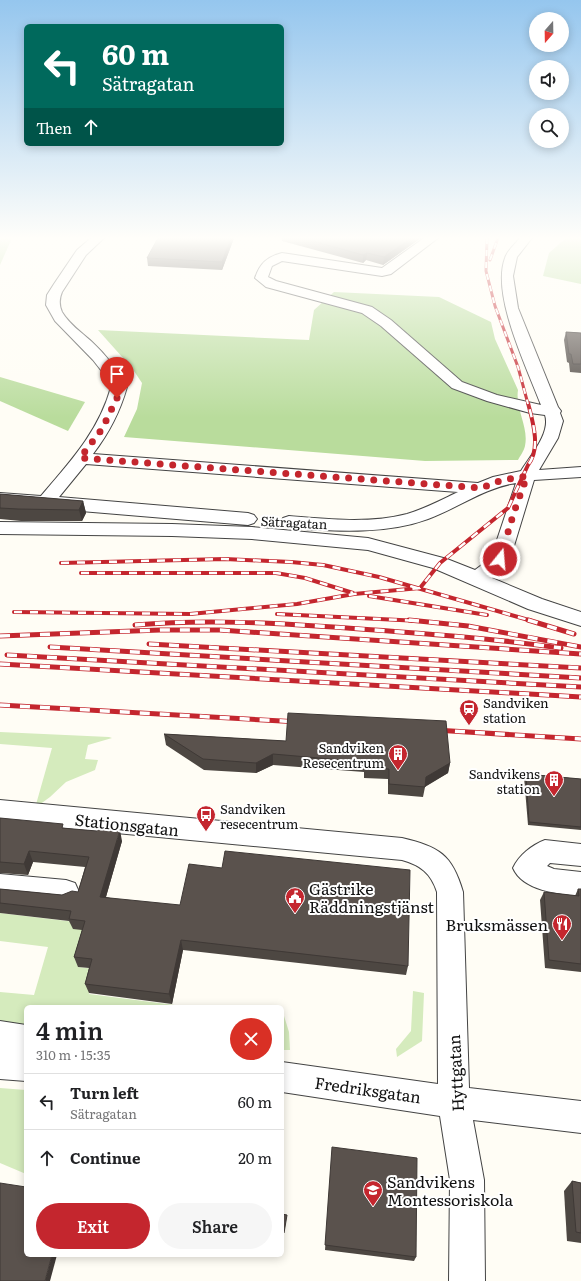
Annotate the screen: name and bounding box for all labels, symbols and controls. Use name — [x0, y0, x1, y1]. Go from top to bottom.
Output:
north arrow — [529, 12, 569, 52]
map controls — [529, 12, 569, 148]
text: 60 m — [102, 32, 169, 74]
icon: left — [36, 40, 88, 92]
button: sound — [529, 60, 569, 100]
text: Sätragatan — [102, 70, 194, 97]
button: search — [529, 108, 569, 148]
text: Then — [36, 116, 72, 139]
icon: ahead — [80, 116, 102, 138]
pin — [100, 357, 134, 398]
icon: arrive — [106, 363, 128, 385]
street label: Sätragatan — [260, 511, 328, 533]
position arrow — [479, 538, 521, 580]
place label: Sandviken station — [483, 693, 549, 727]
station icon: Sandviken station — [458, 698, 480, 726]
place label: Sandviken Resecentrum — [303, 738, 384, 772]
building icon: Sandviken Resecentrum — [387, 743, 409, 771]
place label: Sandvikens station — [469, 764, 540, 798]
building icon: Sandvikens station — [543, 769, 565, 797]
place label: Sandviken resecentrum — [220, 799, 299, 833]
bus stop icon: Sandviken resecentrum — [195, 804, 217, 832]
street label: Stationsgatan — [74, 807, 181, 841]
place label: Gästrike Räddningstjänst — [309, 876, 435, 918]
public building icon: Gästrike Räddningstjänst — [284, 886, 306, 914]
place label: Bruksmässen — [446, 912, 548, 936]
restaurant icon: Bruksmässen — [551, 913, 573, 941]
text: 4 min — [36, 1012, 103, 1047]
button: close — [230, 1018, 272, 1060]
street label: Hyttgatan — [441, 1033, 469, 1112]
text: 310 m · 15:35 — [36, 1045, 110, 1064]
street label: Fredriksgatan — [313, 1070, 423, 1108]
text: Turn left — [70, 1081, 139, 1104]
text: 60 m — [238, 1090, 272, 1113]
icon: left — [36, 1091, 58, 1113]
text: Sätragatan — [70, 1104, 137, 1123]
text: Continue — [70, 1146, 140, 1169]
text: 20 m — [238, 1146, 272, 1169]
icon: ahead — [36, 1147, 58, 1169]
place label: Sandvikens Montessoriskola — [387, 1169, 513, 1211]
school or university icon: Sandvikens Montessoriskola — [362, 1179, 384, 1207]
button: Exit — [36, 1203, 150, 1249]
button: Share — [158, 1203, 272, 1249]

